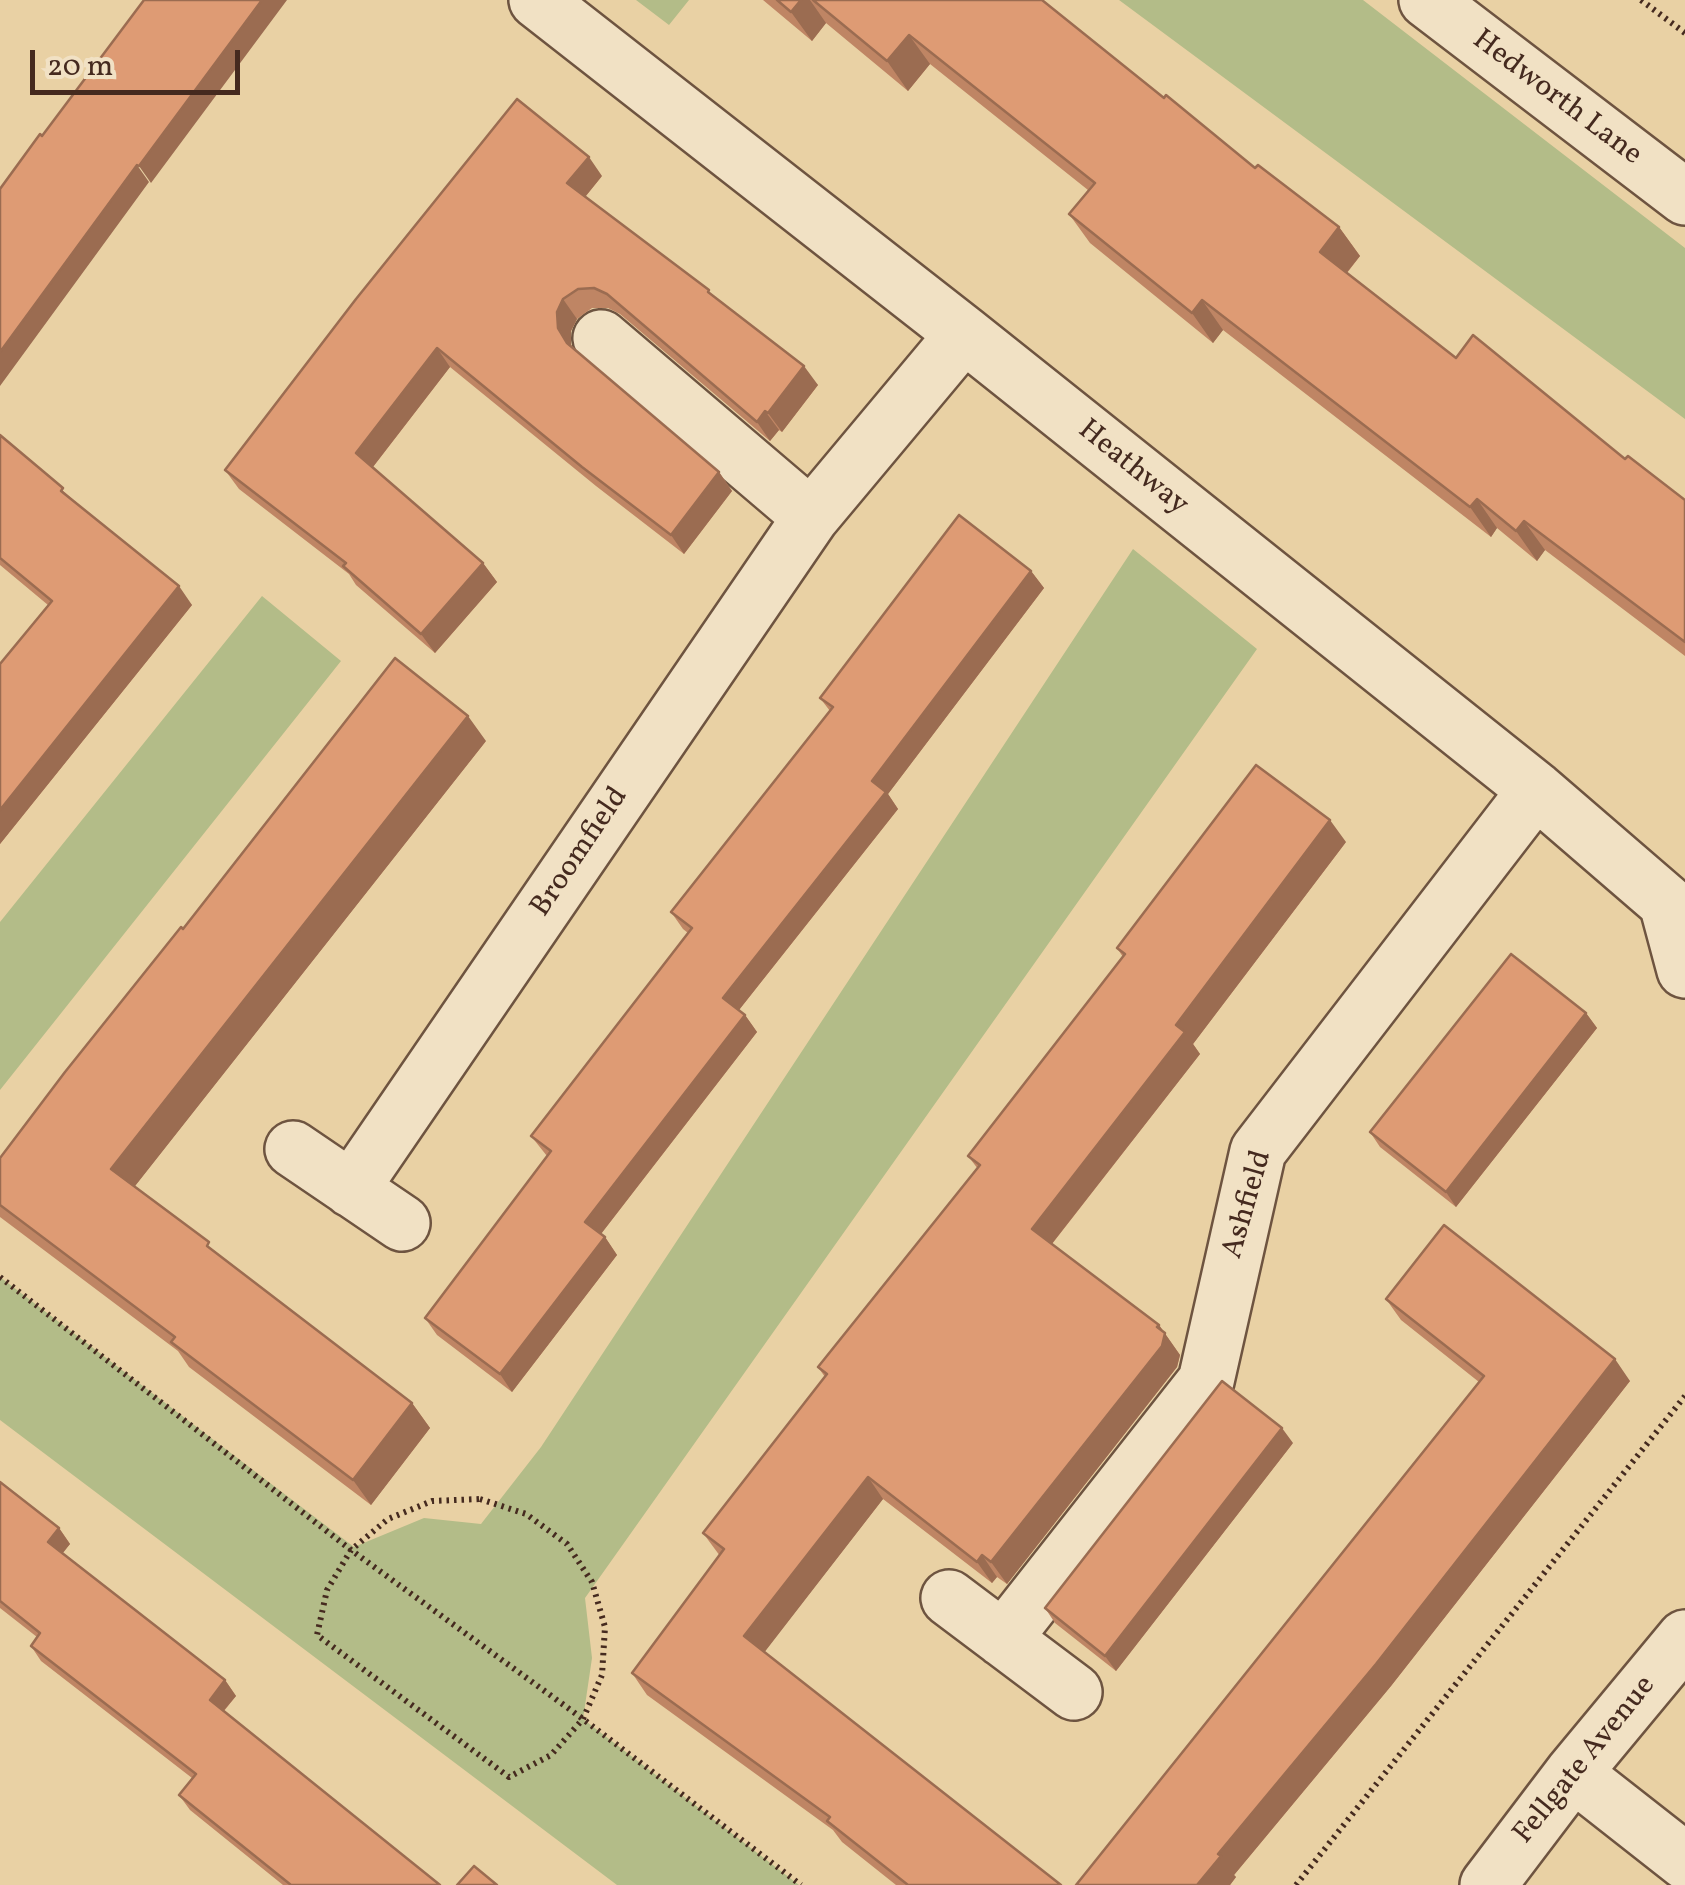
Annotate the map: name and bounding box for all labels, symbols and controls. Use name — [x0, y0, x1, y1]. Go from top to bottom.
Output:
street label: Hedworth Lane — [1464, 23, 1648, 175]
scale bar — [35, 30, 245, 92]
text: 20 m — [47, 46, 113, 88]
street label: Heathway — [1069, 413, 1195, 525]
street label: Broomfield — [525, 781, 637, 925]
street label: Ashfield — [1216, 1147, 1282, 1263]
street label: Fellgate Avenue — [1507, 1670, 1665, 1852]

